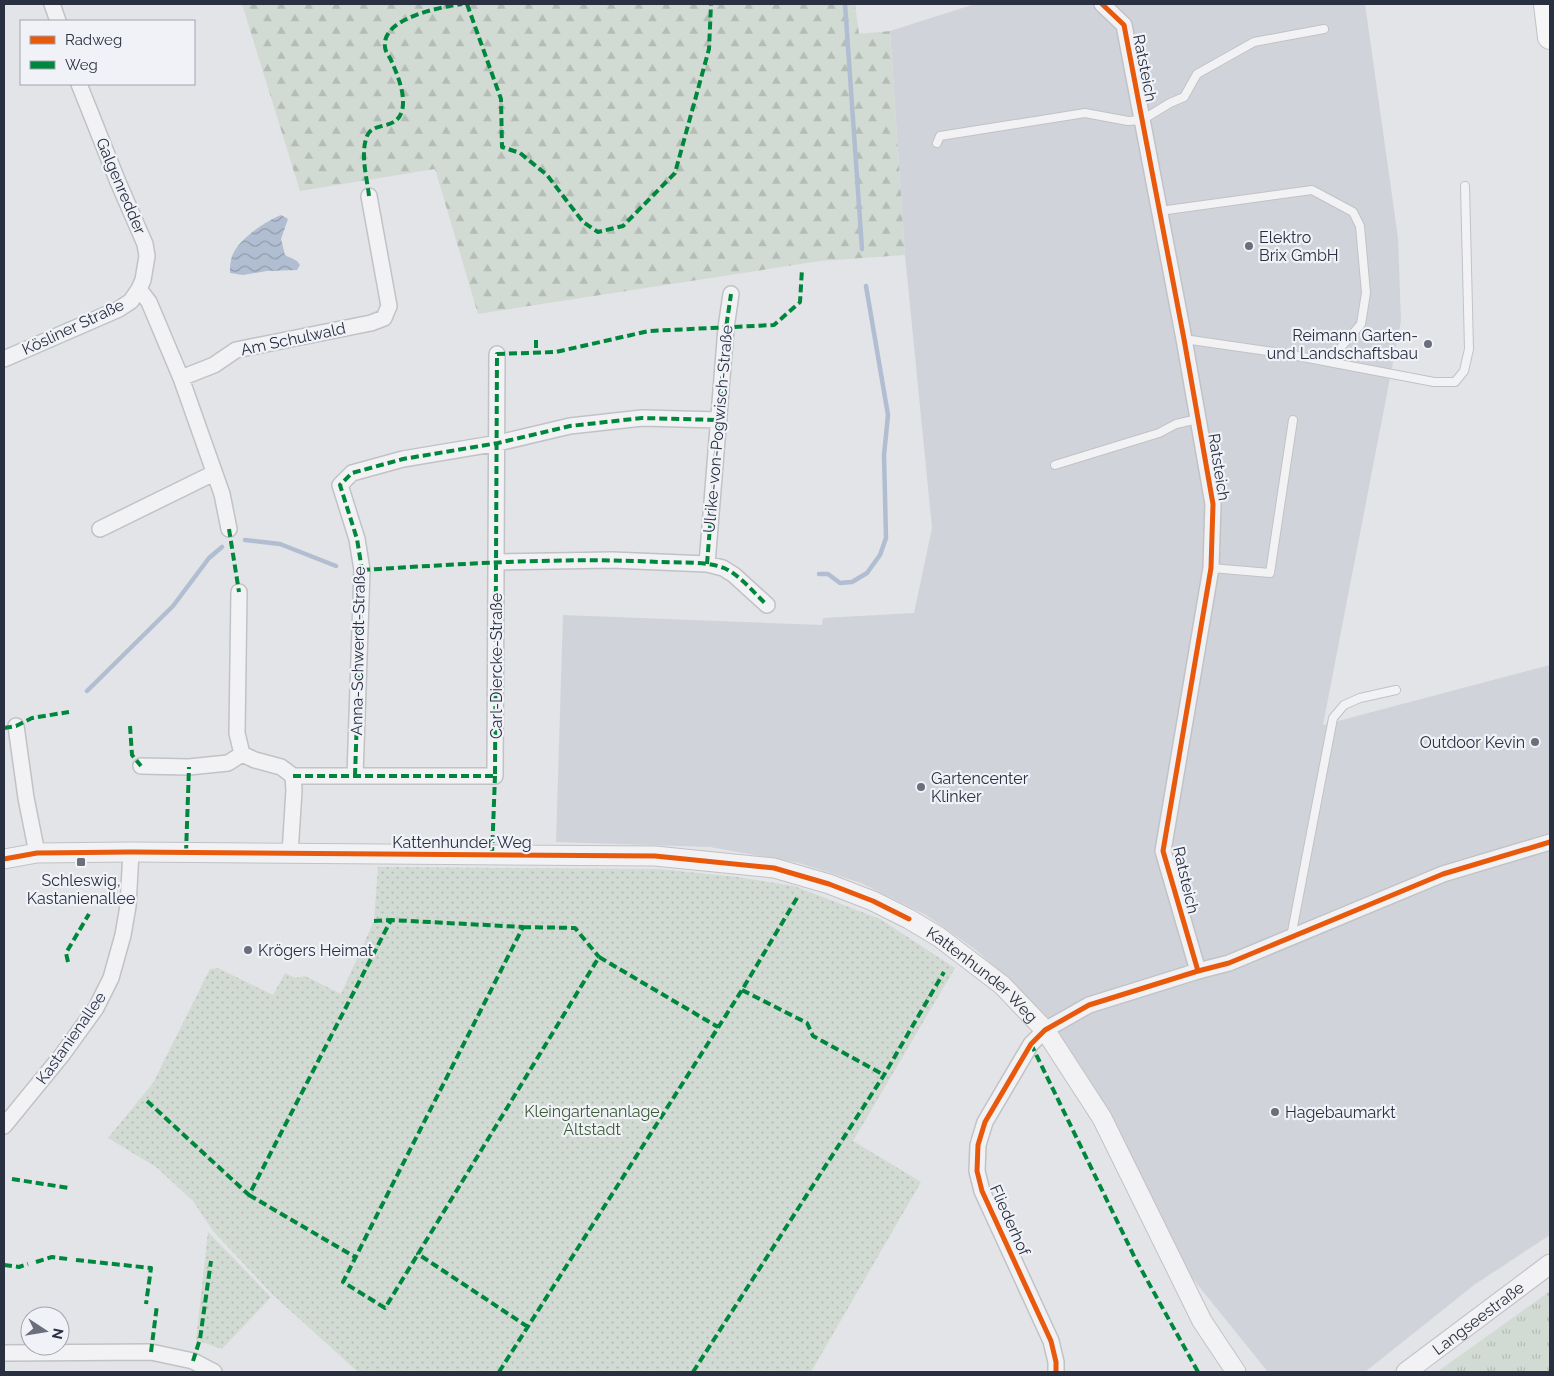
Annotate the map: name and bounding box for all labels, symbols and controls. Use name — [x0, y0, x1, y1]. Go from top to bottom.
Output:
legend — [20, 20, 195, 85]
text: Radweg — [65, 31, 122, 49]
street label: Ratsteich — [1129, 33, 1161, 103]
text: Weg — [65, 56, 98, 74]
street label: Galgenredder — [92, 135, 150, 237]
place label: Elektro Brix GmbH — [1259, 228, 1339, 265]
marker: Elektro Brix GmbH — [1243, 240, 1255, 252]
street label: Kösliner Straße — [19, 295, 127, 359]
street label: Am Schulwald — [239, 319, 347, 359]
street label: Ulrike-von-Pogwisch-Straße — [699, 324, 737, 534]
place label: Reimann Garten- und Landschaftsbau — [1267, 326, 1418, 363]
marker: Reimann Garten- und Landschaftsbau — [1422, 338, 1434, 350]
street label: Ratsteich — [1204, 432, 1234, 502]
street label: Anna-Schwerdt-Straße — [347, 566, 369, 736]
street label: Carl-Diercke-Straße — [487, 593, 506, 739]
place label: Outdoor Kevin — [1420, 733, 1525, 752]
marker: Outdoor Kevin — [1529, 736, 1541, 748]
place label: Gartencenter Klinker — [931, 769, 1029, 806]
marker: Gartencenter Klinker — [915, 781, 927, 793]
street label: Kattenhunder Weg — [392, 833, 532, 852]
street label: Ratsteich — [1169, 845, 1203, 915]
marker: Schleswig, Kastanienallee — [75, 856, 87, 868]
place label: Schleswig, Kastanienallee — [27, 871, 135, 908]
street label: Kattenhunder Weg — [923, 922, 1042, 1026]
place label: Krögers Heimat — [258, 941, 374, 960]
marker: Krögers Heimat — [242, 944, 254, 956]
street label: Kastanienallee — [32, 988, 110, 1088]
park label: Kleingartenanlage Altstadt — [524, 1102, 660, 1139]
place label: Hagebaumarkt — [1285, 1103, 1396, 1122]
marker: Hagebaumarkt — [1269, 1106, 1281, 1118]
street label: Fliederhof — [986, 1182, 1034, 1259]
street label: Langseestraße — [1429, 1278, 1528, 1358]
north arrow — [20, 1306, 70, 1356]
text: N — [49, 1327, 67, 1341]

